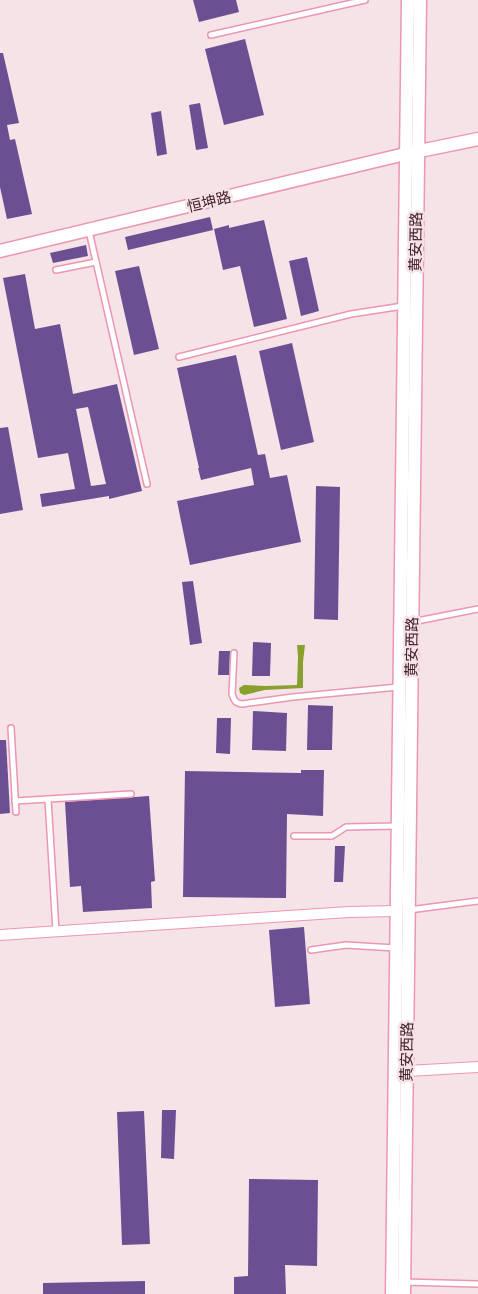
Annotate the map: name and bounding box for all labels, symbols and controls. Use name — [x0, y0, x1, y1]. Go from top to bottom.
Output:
street label: 恒坤路 — [185, 188, 233, 216]
street label: 黄安西路 — [406, 212, 426, 272]
street label: 黄安西路 — [402, 617, 422, 677]
street label: 黄安西路 — [397, 1022, 417, 1082]

